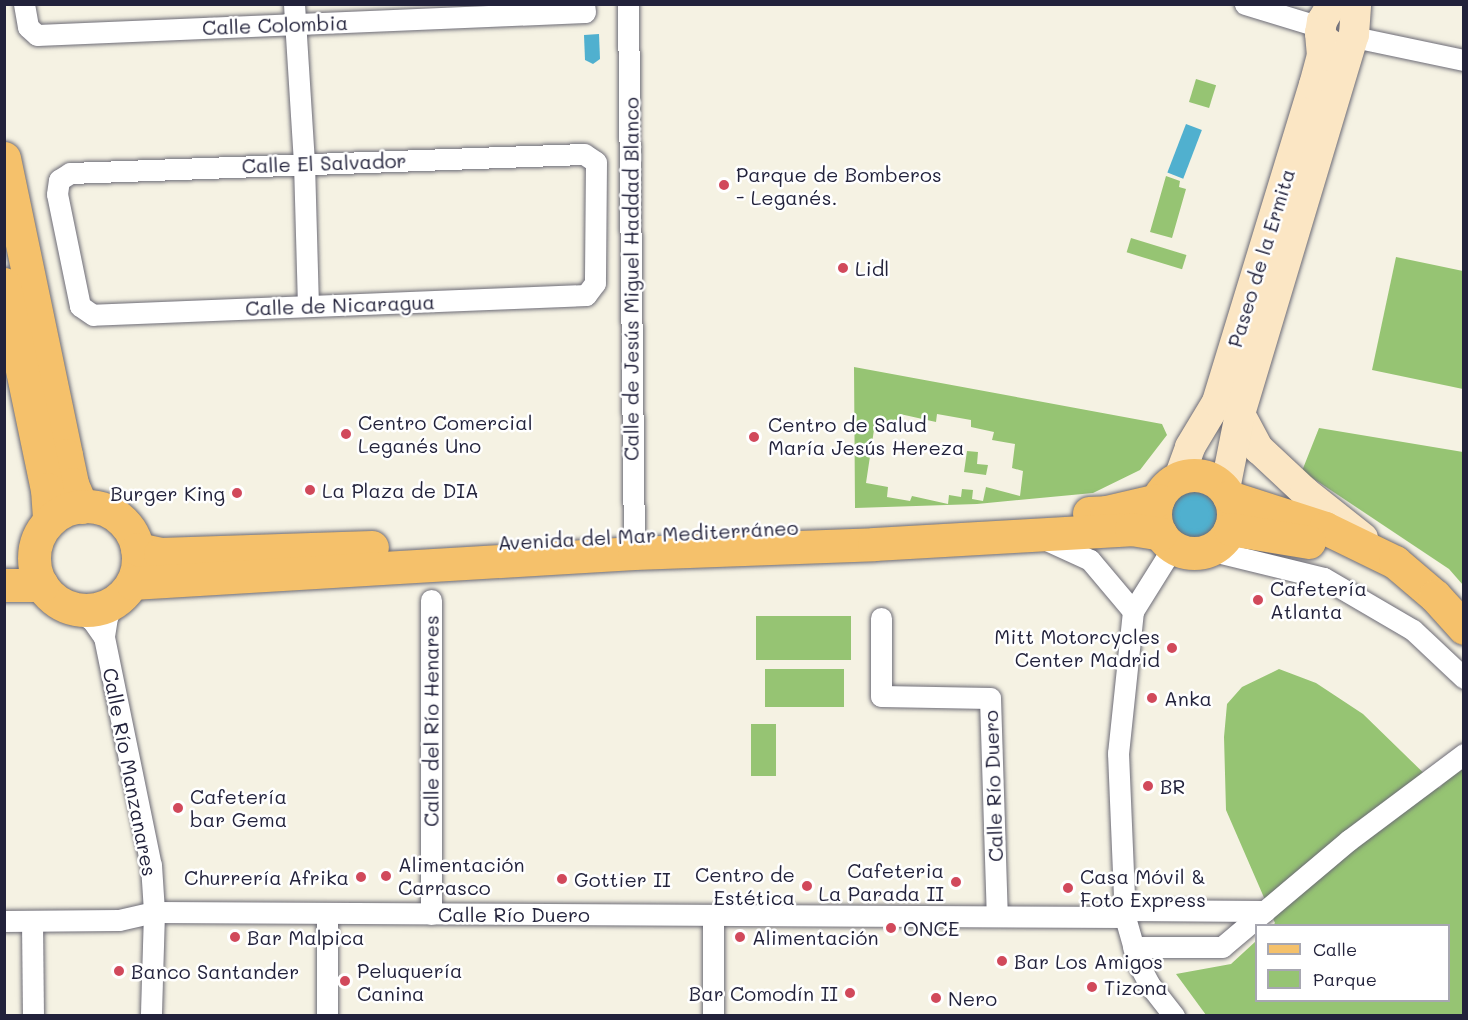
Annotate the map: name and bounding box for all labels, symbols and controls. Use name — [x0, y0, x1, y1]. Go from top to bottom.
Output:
street label: Calle Colombia — [202, 10, 348, 40]
street label: Calle de Jesús Miguel Haddad Blanco — [619, 97, 643, 461]
street label: Calle El Salvador — [241, 148, 407, 178]
place label: Parque de Bomberos - Leganés. — [736, 162, 942, 209]
street label: Paseo de la Ermita — [1222, 166, 1300, 350]
marker: Parque de Bomberos - Leganés. — [717, 178, 731, 192]
place label: Lidl — [855, 256, 889, 280]
marker: Lidl — [836, 261, 850, 275]
street label: Calle de Nicaragua — [245, 290, 435, 320]
place label: Centro Comercial Leganés Uno — [358, 410, 533, 457]
place label: Centro de Salud María Jesús Hereza — [768, 413, 964, 460]
marker: Centro Comercial Leganés Uno — [339, 427, 353, 441]
marker: Centro de Salud María Jesús Hereza — [745, 428, 763, 446]
place label: La Plaza de DIA — [322, 478, 479, 502]
place label: Burger King — [110, 481, 225, 505]
marker: La Plaza de DIA — [303, 483, 317, 497]
marker: Burger King — [230, 486, 244, 500]
street label: Avenida del Mar Mediterráneo — [497, 515, 799, 555]
place label: Cafetería Atlanta — [1270, 576, 1367, 623]
marker: Cafetería Atlanta — [1251, 593, 1265, 607]
street label: Calle del Río Henares — [419, 615, 443, 827]
place label: Mitt Motorcycles Center Madrid — [994, 624, 1160, 671]
marker: Mitt Motorcycles Center Madrid — [1165, 641, 1179, 655]
street label: Calle Río Manzanares — [98, 666, 162, 878]
place label: Anka — [1164, 686, 1212, 710]
marker: Anka — [1145, 691, 1159, 705]
street label: Calle Río Duero — [978, 710, 1008, 862]
place label: BR — [1160, 774, 1185, 798]
marker: BR — [1141, 779, 1155, 793]
place label: Cafetería bar Gema — [190, 784, 287, 831]
marker: Cafetería bar Gema — [171, 801, 185, 815]
place label: Alimentación Carrasco — [398, 852, 524, 899]
place label: Cafeteria La Parada II — [818, 858, 944, 905]
place label: Centro de Estética — [695, 862, 795, 909]
place label: Casa Móvil & Foto Express — [1080, 864, 1206, 911]
place label: Churrería Afrika — [184, 865, 349, 889]
place label: Gottier II — [574, 867, 671, 891]
marker: Alimentación Carrasco — [379, 869, 393, 883]
marker: Churrería Afrika — [354, 870, 368, 884]
marker: Gottier II — [555, 872, 569, 886]
marker: Cafeteria La Parada II — [949, 875, 963, 889]
marker: Centro de Estética — [800, 879, 814, 893]
marker: Casa Móvil & Foto Express — [1061, 881, 1075, 895]
street label: Calle Río Duero — [438, 902, 590, 926]
place label: ONCE — [903, 916, 959, 940]
marker: ONCE — [884, 921, 898, 935]
legend — [1255, 924, 1450, 1002]
place label: Bar Malpica — [247, 925, 364, 949]
place label: Alimentación — [752, 925, 878, 949]
marker: Bar Malpica — [228, 930, 242, 944]
marker: Alimentación — [733, 930, 747, 944]
text: Calle — [1313, 937, 1357, 961]
place label: Bar Los Amigos — [1014, 949, 1163, 973]
marker: Bar Los Amigos — [995, 954, 1009, 968]
place label: Peluquería Canina — [357, 958, 462, 1005]
place label: Banco Santander — [131, 959, 299, 983]
marker: Banco Santander — [112, 964, 126, 978]
text: Parque — [1313, 967, 1377, 991]
marker: Peluquería Canina — [338, 974, 352, 988]
place label: Tizona — [1104, 975, 1168, 999]
marker: Tizona — [1085, 980, 1099, 994]
place label: Bar Comodín II — [689, 981, 838, 1005]
marker: Bar Comodín II — [843, 986, 857, 1000]
place label: Nero — [948, 986, 997, 1010]
marker: Nero — [929, 991, 943, 1005]

